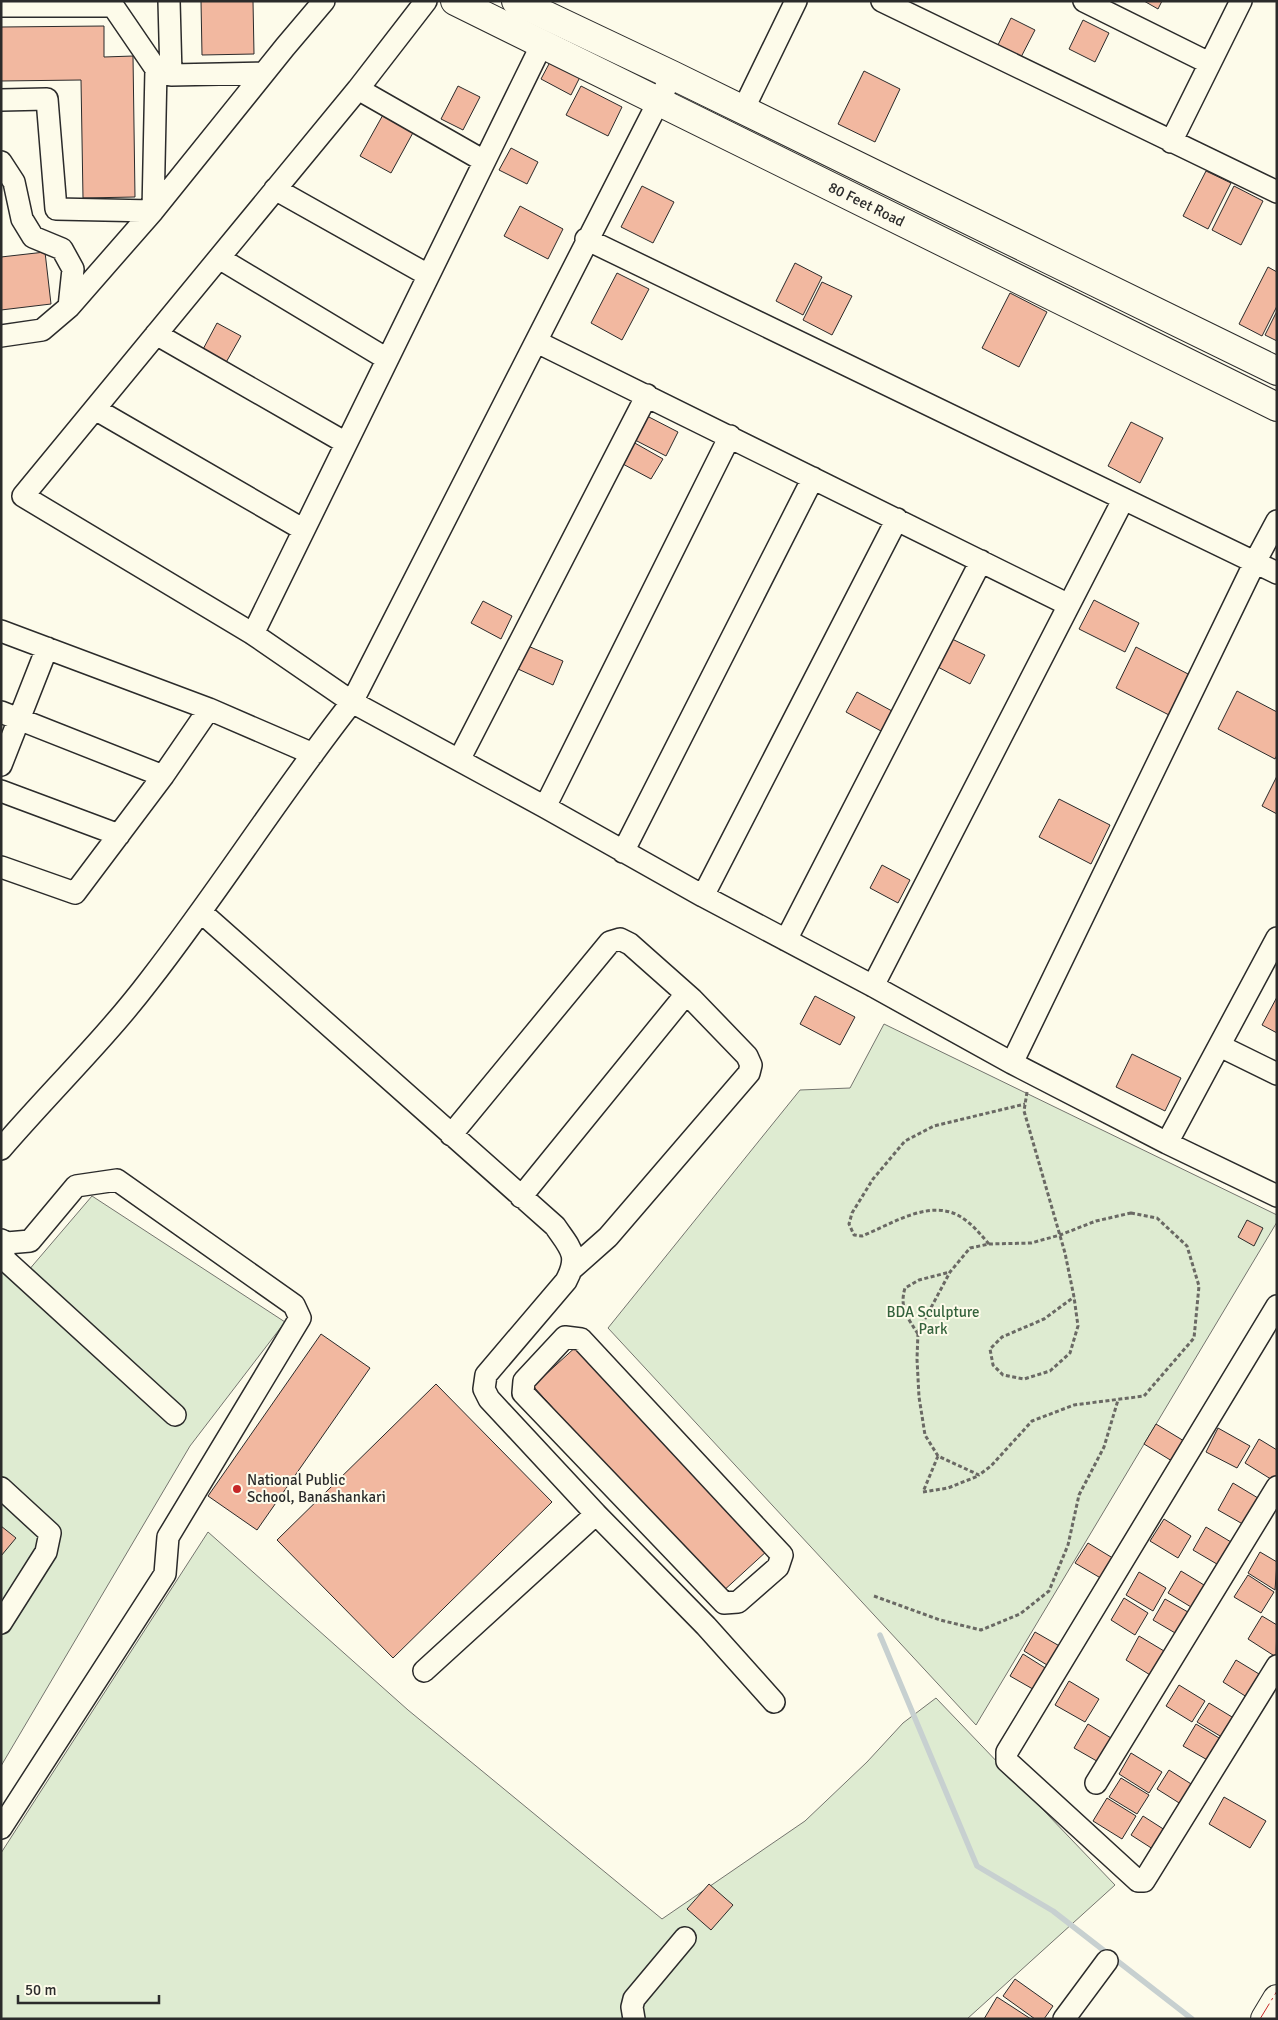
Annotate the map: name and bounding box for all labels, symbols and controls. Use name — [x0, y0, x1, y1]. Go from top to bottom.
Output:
street label: 80 Feet Road — [825, 178, 908, 231]
park label: BDA Sculpture Park — [886, 1303, 980, 1338]
place label: National Public School, Banashankari — [247, 1471, 386, 1506]
marker: National Public School, Banashankari — [231, 1483, 243, 1495]
scale bar — [18, 1972, 159, 2004]
text: 50 m — [25, 1981, 56, 1999]

